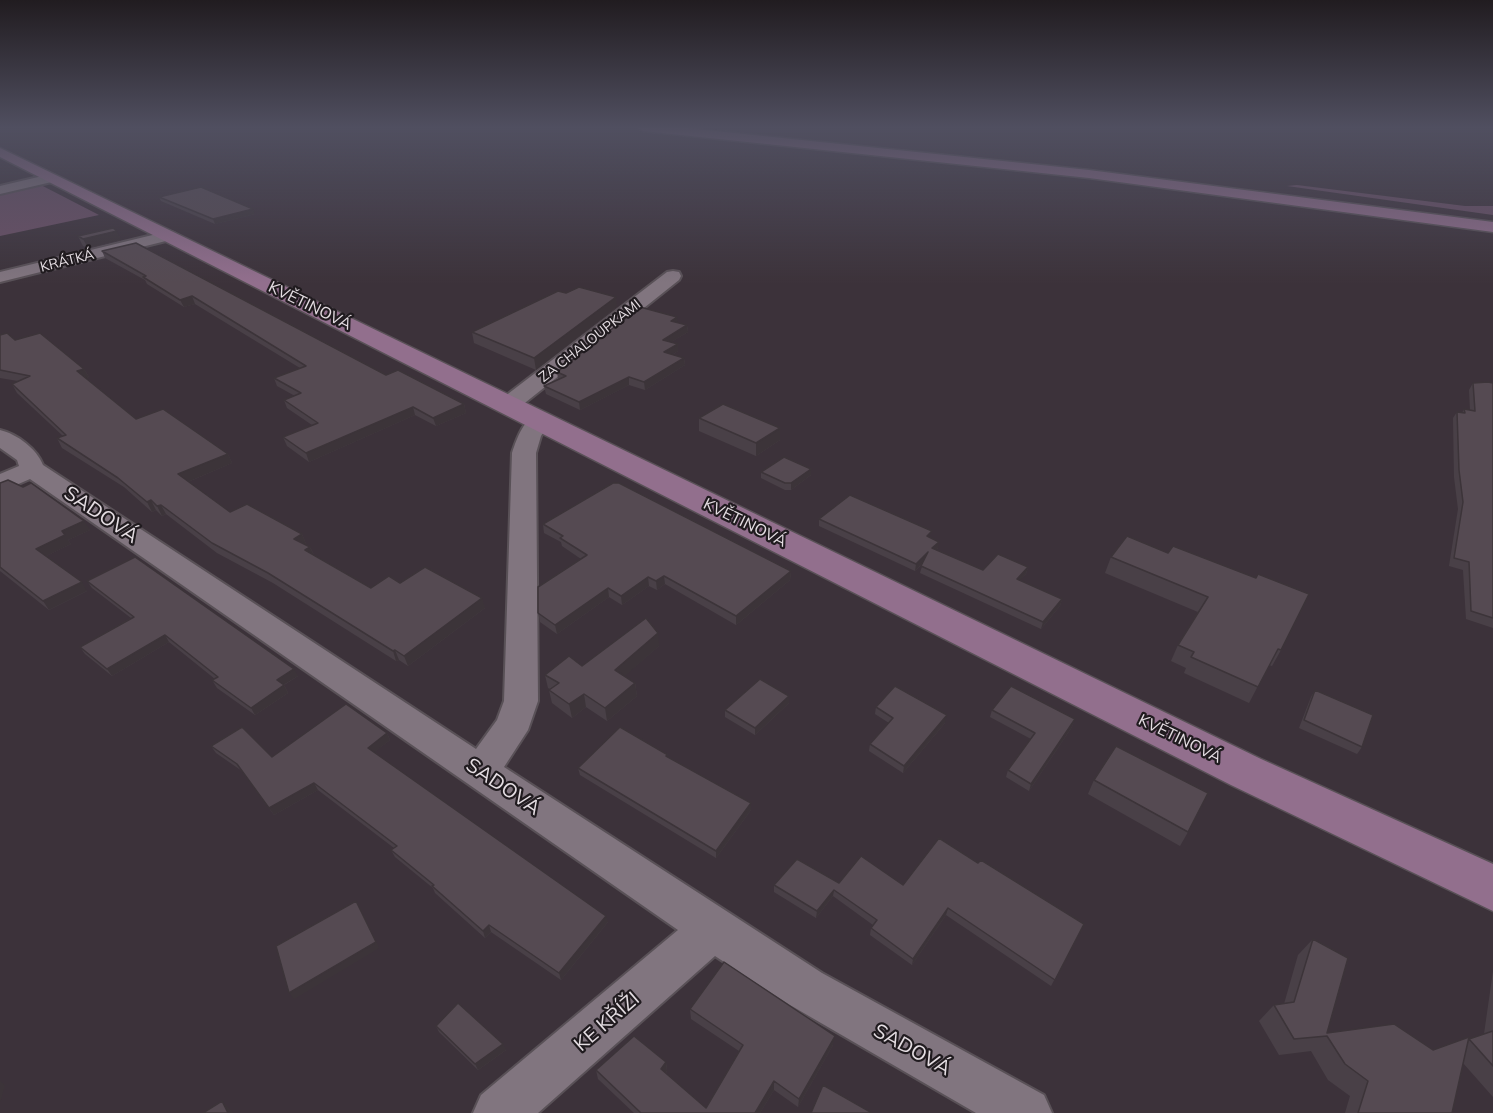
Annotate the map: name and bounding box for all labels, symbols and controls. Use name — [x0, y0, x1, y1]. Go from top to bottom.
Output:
street label: KRÁTKÁ — [38, 246, 96, 276]
street label: KVĚTINOVÁ — [265, 278, 355, 334]
street label: ZA CHALOUPKAMI — [536, 296, 644, 386]
street label: SADOVÁ — [59, 481, 143, 549]
street label: KVĚTINOVÁ — [700, 495, 790, 551]
street label: KVĚTINOVÁ — [1135, 711, 1225, 767]
street label: SADOVÁ — [461, 753, 545, 821]
street label: KE KŘÍŽI — [570, 987, 644, 1057]
street label: SADOVÁ — [869, 1019, 955, 1081]

